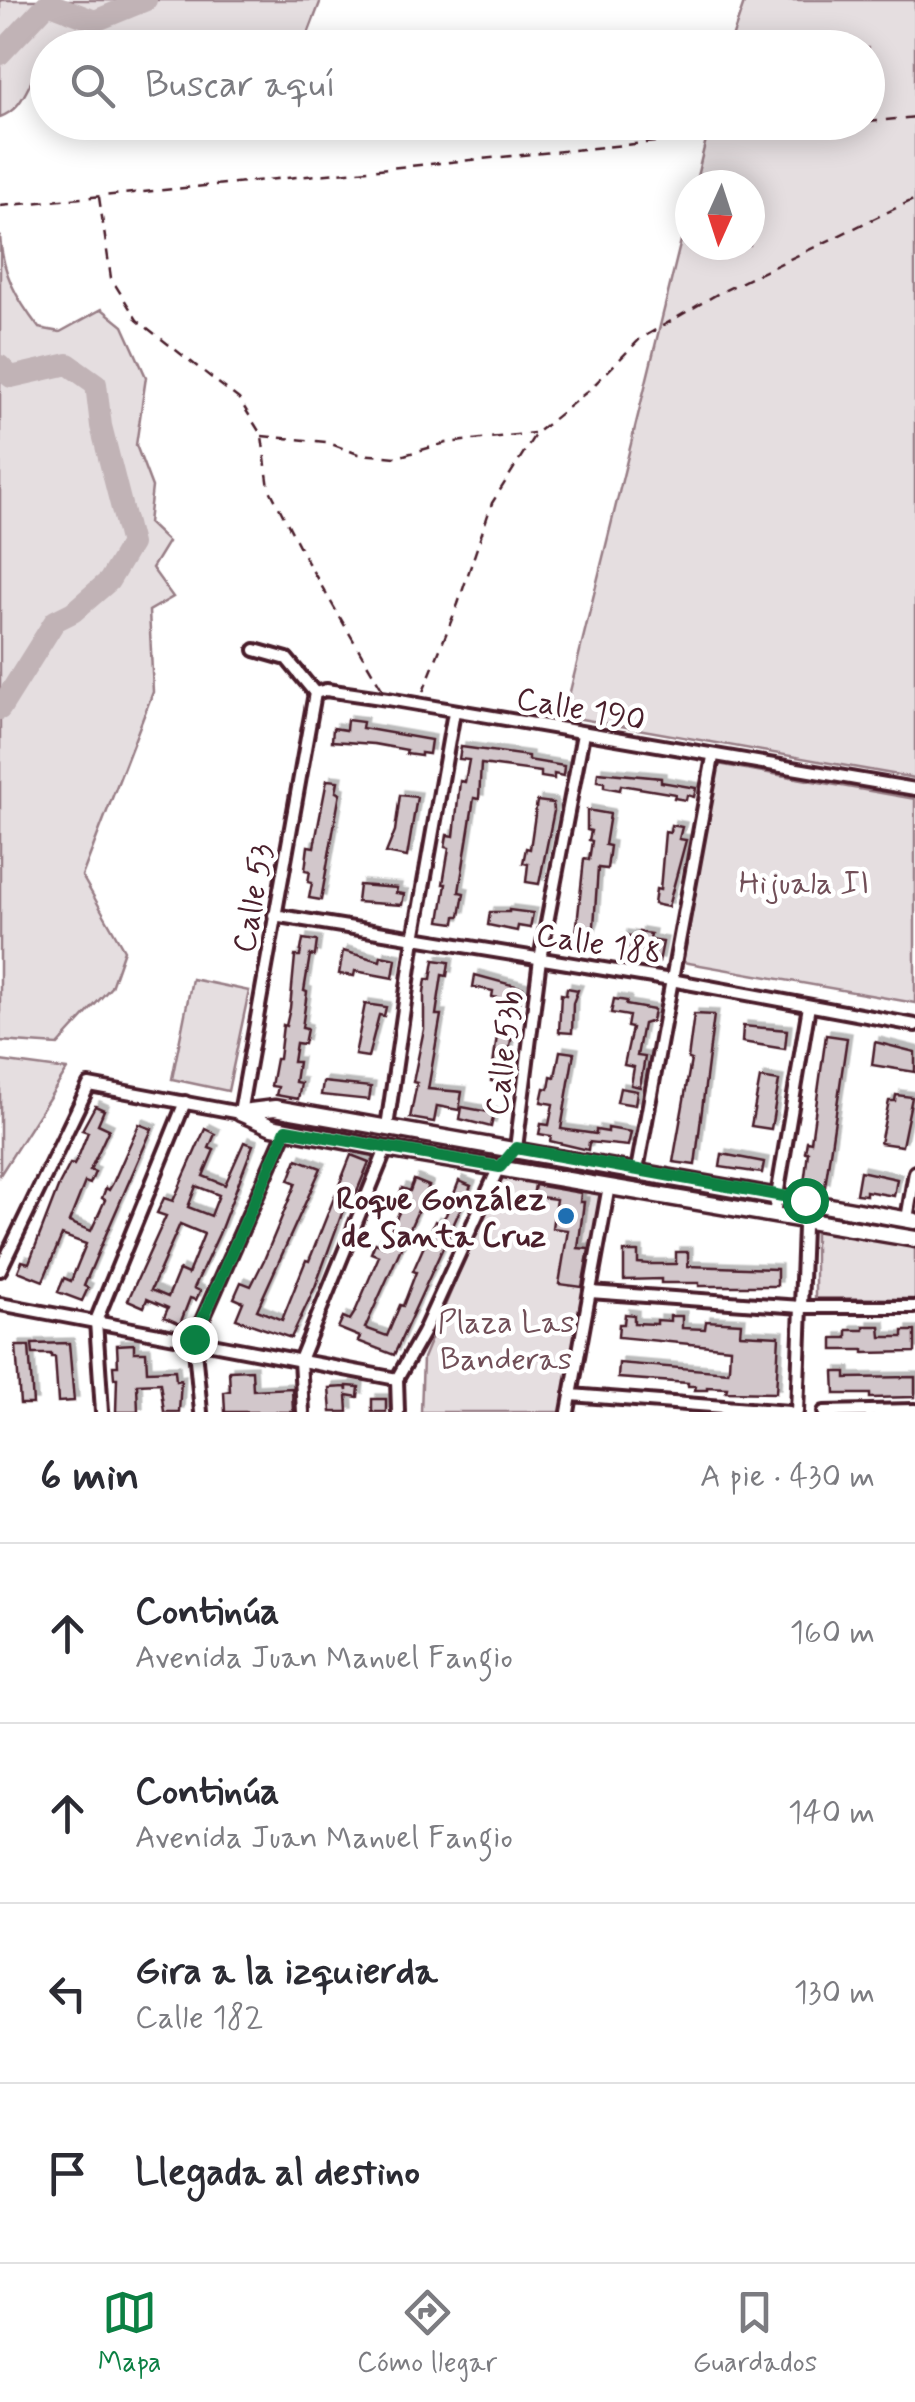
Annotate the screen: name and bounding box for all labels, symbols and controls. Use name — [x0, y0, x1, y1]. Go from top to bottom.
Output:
search box — [30, 30, 885, 140]
icon: search — [65, 58, 120, 113]
text: Buscar aquí — [145, 61, 336, 110]
north arrow — [675, 170, 765, 260]
street label: Calle 190 — [513, 678, 648, 742]
street label: Calle 53 — [224, 840, 284, 956]
park label: Hijuala II — [739, 863, 869, 905]
street label: Calle 188 — [533, 914, 664, 976]
street label: Calle 53b — [476, 988, 534, 1118]
route start — [783, 1178, 829, 1224]
place label: Roque González de Santa Cruz — [336, 1179, 546, 1258]
marker: Roque González de Santa Cruz — [555, 1205, 577, 1227]
park label: Plaza Las Banderas — [437, 1302, 575, 1381]
route end — [172, 1317, 218, 1363]
text: 6 min — [40, 1450, 139, 1505]
text: A pie · 430 m — [700, 1456, 875, 1498]
text: Continúa — [135, 1588, 280, 1637]
icon: ahead — [40, 1606, 95, 1661]
text: 160 m — [790, 1612, 875, 1654]
text: Avenida Juan Manuel Fangio — [135, 1637, 513, 1679]
text: Continúa — [135, 1768, 280, 1817]
icon: ahead — [40, 1786, 95, 1841]
text: 140 m — [788, 1792, 875, 1834]
text: Avenida Juan Manuel Fangio — [135, 1817, 513, 1859]
text: Gira a la izquierda — [135, 1948, 438, 1997]
icon: left — [40, 1966, 95, 2021]
text: 130 m — [794, 1972, 875, 2014]
text: Calle 182 — [135, 1997, 263, 2039]
icon: arrive — [40, 2146, 95, 2201]
text: Llegada al destino — [135, 2149, 420, 2198]
tab: Mapa — [98, 2285, 162, 2382]
tab: Cómo llegar — [357, 2285, 497, 2382]
tab: Guardados — [693, 2285, 817, 2382]

